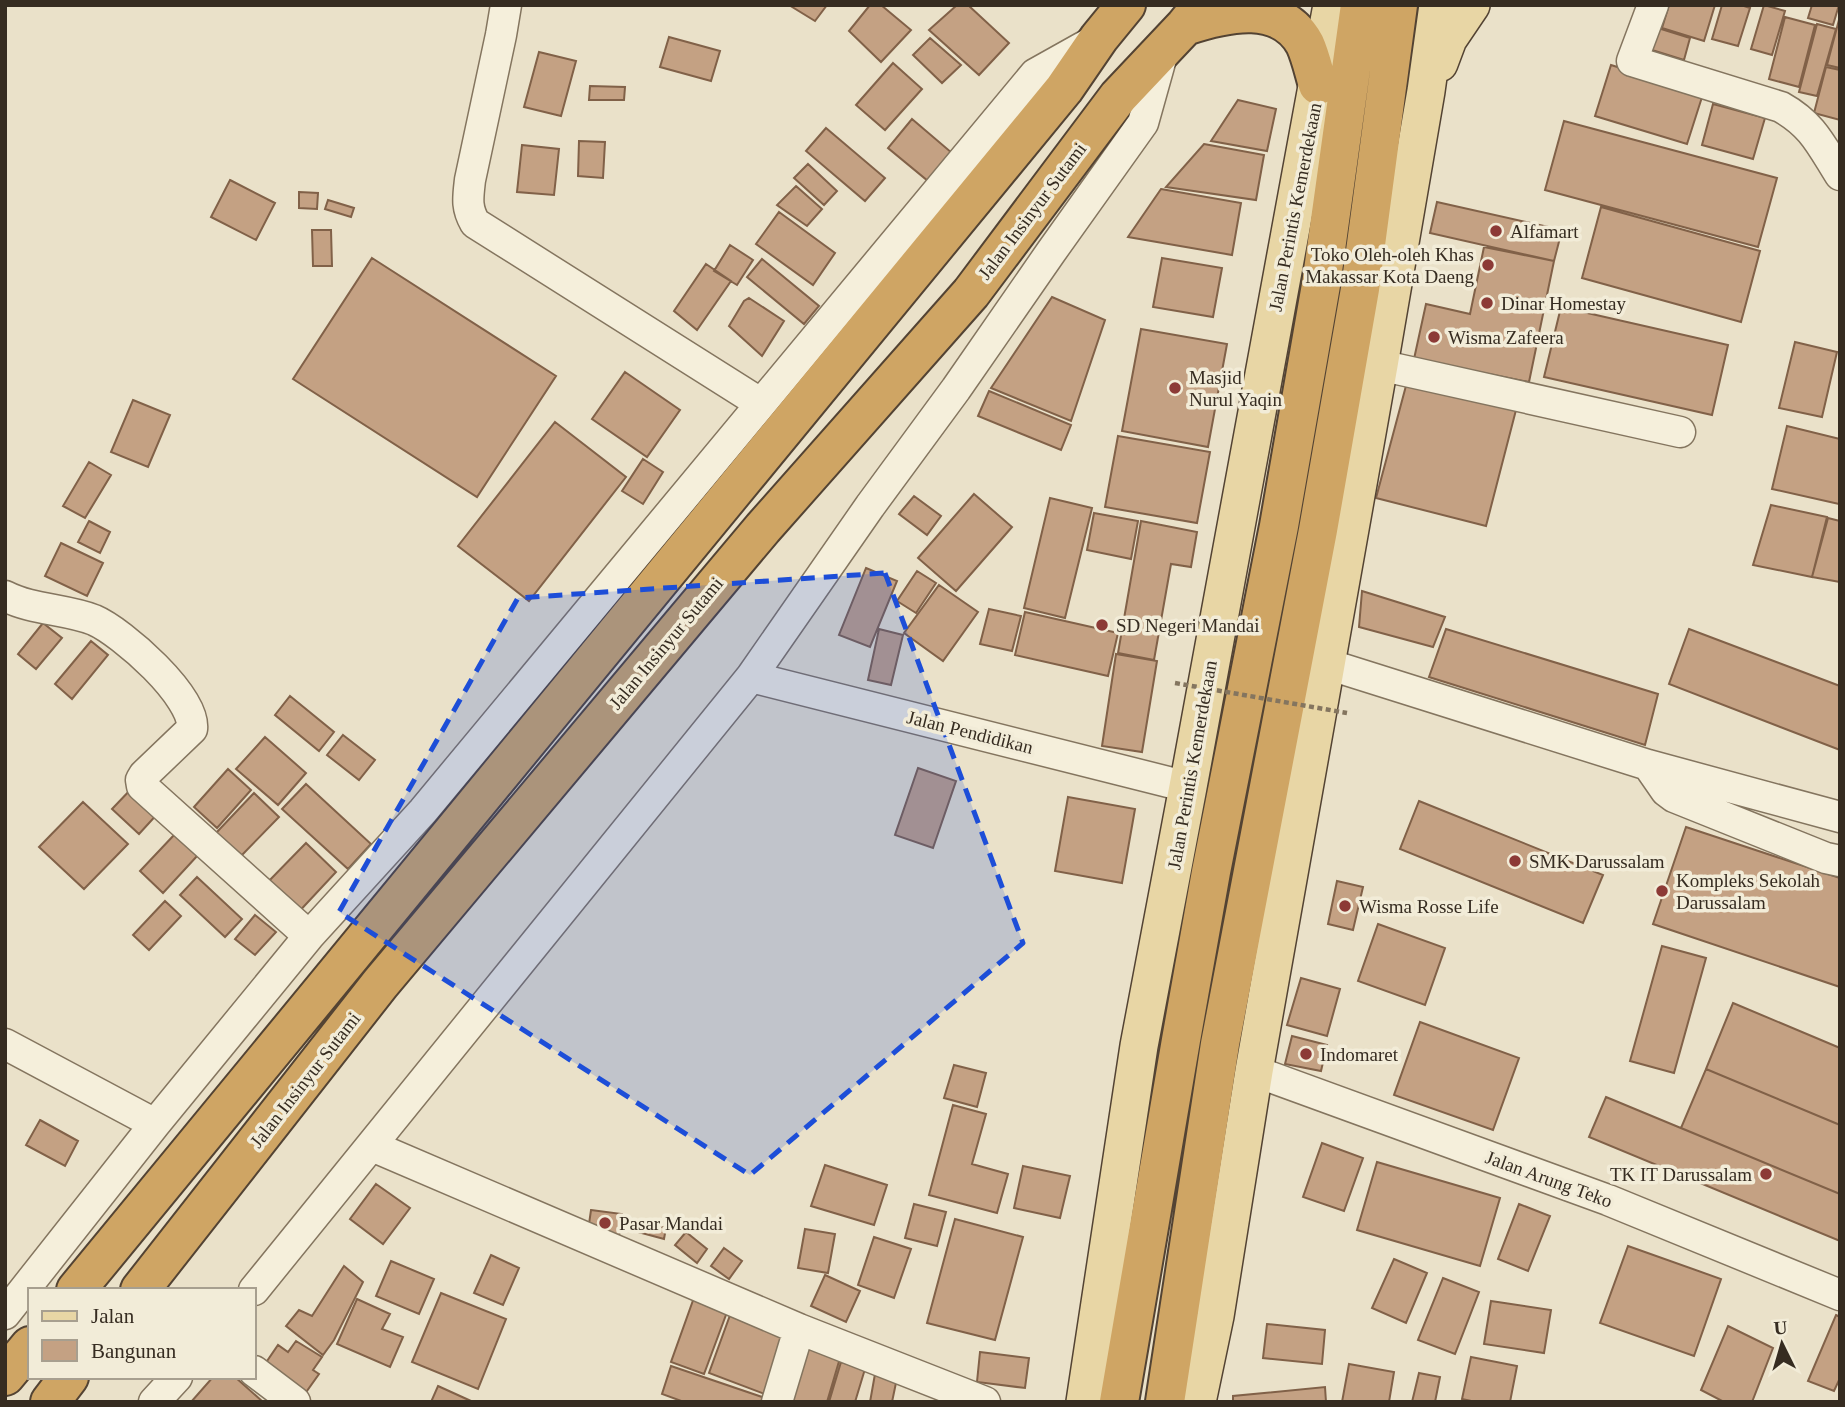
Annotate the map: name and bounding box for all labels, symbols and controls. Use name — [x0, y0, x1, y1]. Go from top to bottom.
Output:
street label: Jalan Perintis Kemerdekaan — [1264, 100, 1326, 313]
street label: Jalan Insinyur Sutami — [974, 139, 1090, 283]
place label: Alfamart — [1510, 221, 1579, 242]
marker: Alfamart — [1488, 223, 1504, 239]
place label: Toko Oleh-oleh Khas Makassar Kota Daeng — [1305, 244, 1474, 287]
marker: Toko Oleh-oleh Khas Makassar Kota Daeng — [1480, 257, 1496, 273]
place label: Dinar Homestay — [1501, 293, 1627, 314]
marker: Dinar Homestay — [1479, 295, 1495, 311]
place label: Wisma Zafeera — [1448, 327, 1564, 348]
marker: Wisma Zafeera — [1426, 329, 1442, 345]
place label: Masjid Nurul Yaqin — [1189, 367, 1282, 410]
marker: Masjid Nurul Yaqin — [1167, 380, 1183, 396]
street label: Jalan Insinyur Sutami — [605, 573, 727, 713]
place label: SD Negeri Mandai — [1116, 615, 1260, 636]
marker: SD Negeri Mandai — [1094, 617, 1110, 633]
street label: Jalan Perintis Kemerdekaan — [1163, 658, 1221, 871]
street label: Jalan Pendidikan — [905, 706, 1036, 758]
place label: SMK Darussalam — [1529, 851, 1665, 872]
marker: SMK Darussalam — [1507, 853, 1523, 869]
place label: Kompleks Sekolah Darussalam — [1676, 870, 1821, 913]
marker: Kompleks Sekolah Darussalam — [1654, 883, 1670, 899]
place label: Wisma Rosse Life — [1359, 896, 1499, 917]
marker: Wisma Rosse Life — [1337, 898, 1353, 914]
street label: Jalan Insinyur Sutami — [246, 1008, 364, 1152]
place label: Indomaret — [1320, 1044, 1399, 1065]
marker: Indomaret — [1298, 1046, 1314, 1062]
street label: Jalan Arung Teko — [1483, 1146, 1615, 1212]
place label: TK IT Darussalam — [1610, 1164, 1752, 1185]
marker: TK IT Darussalam — [1758, 1166, 1774, 1182]
place label: Pasar Mandai — [619, 1213, 723, 1234]
marker: Pasar Mandai — [597, 1215, 613, 1231]
legend — [28, 1288, 256, 1379]
text: Jalan — [91, 1304, 135, 1328]
north arrow — [1747, 1309, 1817, 1379]
text: U — [1773, 1316, 1789, 1339]
text: Bangunan — [91, 1339, 177, 1363]

